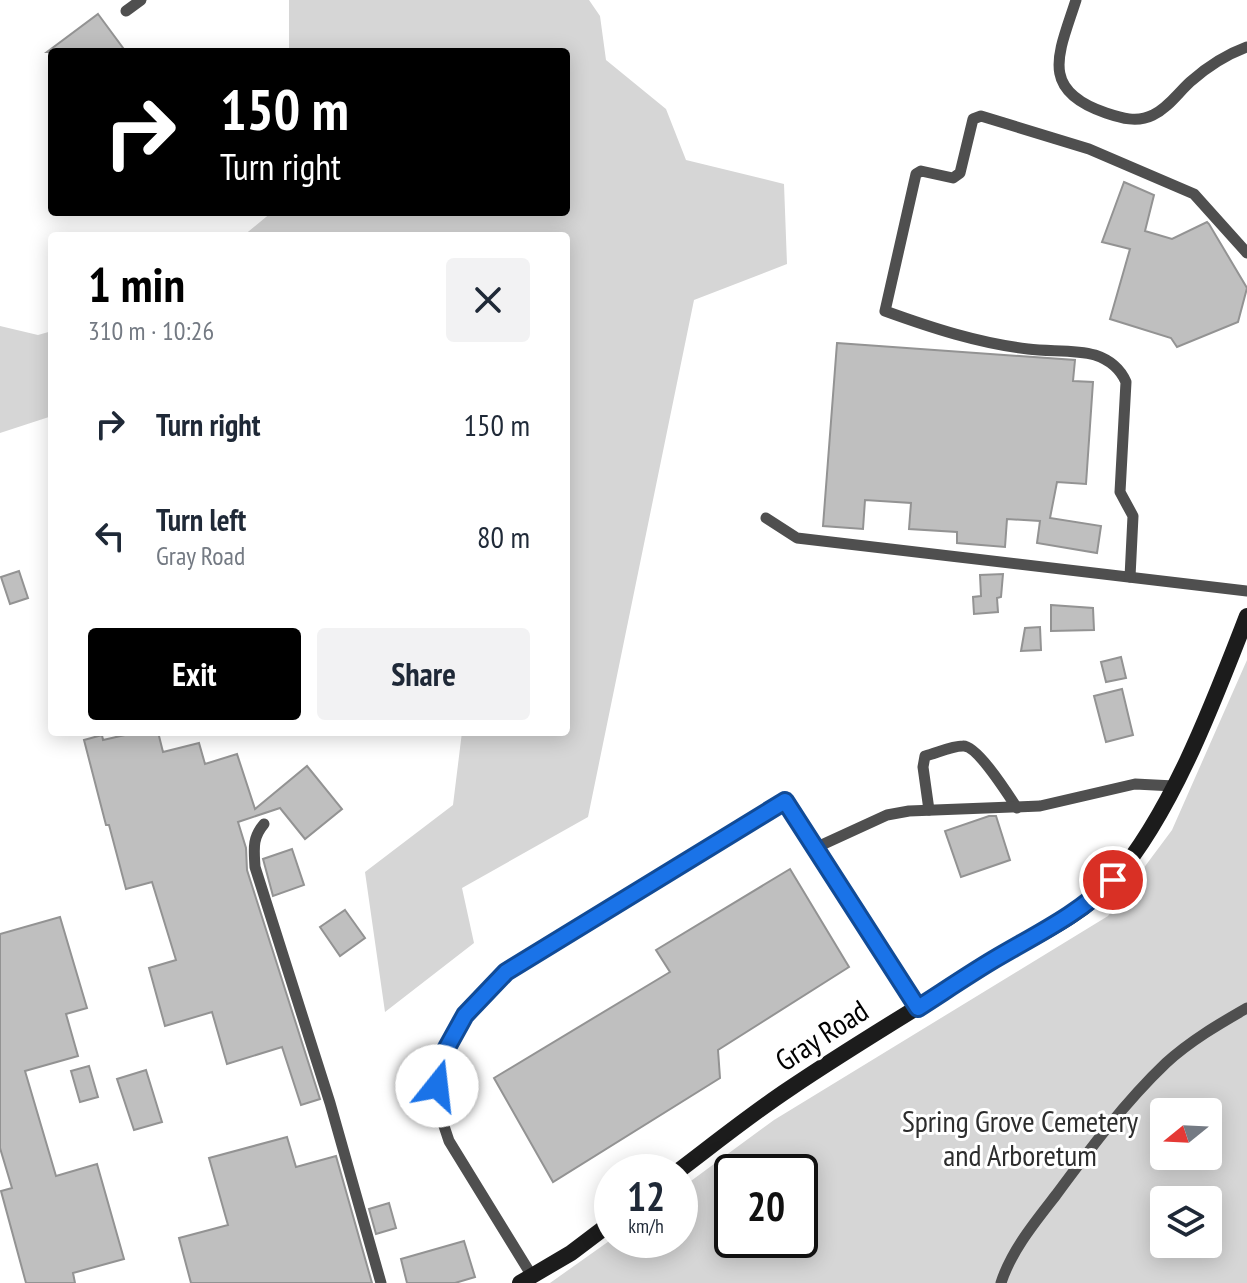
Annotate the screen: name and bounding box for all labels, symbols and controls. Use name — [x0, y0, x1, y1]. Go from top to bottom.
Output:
text: 150 m — [220, 73, 349, 145]
icon: right — [88, 80, 192, 184]
text: Turn right — [220, 143, 341, 190]
text: 1 min — [88, 253, 185, 315]
button: close — [446, 258, 530, 342]
text: 310 m · 10:26 — [88, 314, 214, 347]
icon: right — [88, 402, 132, 446]
text: Turn right — [156, 405, 260, 444]
text: 150 m — [464, 405, 530, 444]
text: Turn left — [156, 500, 246, 539]
icon: left — [88, 514, 132, 558]
text: 80 m — [477, 517, 530, 556]
text: Gray Road — [156, 539, 245, 572]
button: Exit — [88, 628, 301, 720]
button: Share — [317, 628, 530, 720]
pin — [1079, 846, 1147, 914]
icon: arrive — [1091, 858, 1135, 902]
street label: Gray Road — [767, 990, 875, 1079]
position arrow — [395, 1044, 479, 1128]
north arrow — [1150, 1098, 1222, 1170]
map controls — [1150, 1098, 1222, 1258]
park label: Spring Grove Cemetery and Arboretum — [902, 1101, 1139, 1174]
speed limit sign: 20 — [714, 1154, 818, 1258]
text: 12 — [627, 1170, 665, 1222]
button: layers — [1150, 1186, 1222, 1258]
text: km/h — [628, 1213, 664, 1239]

